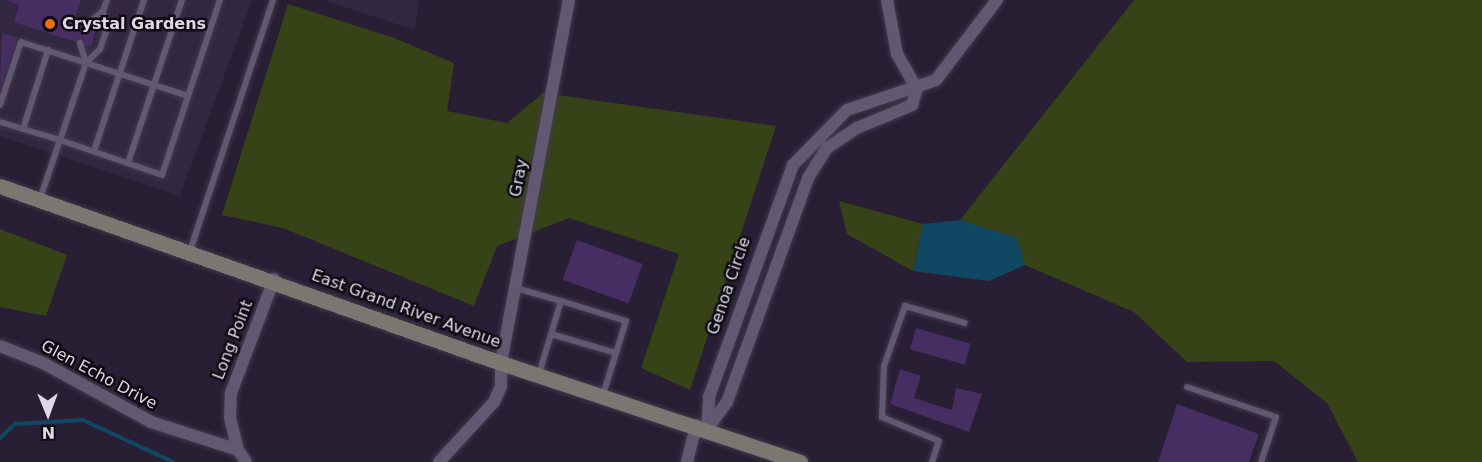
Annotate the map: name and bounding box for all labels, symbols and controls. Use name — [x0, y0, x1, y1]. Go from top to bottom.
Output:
place label: Crystal Gardens — [62, 14, 206, 34]
marker: Crystal Gardens — [43, 17, 57, 31]
street label: Gray — [506, 157, 532, 199]
street label: Genoa Circle — [703, 235, 755, 337]
street label: East Grand River Avenue — [309, 266, 503, 352]
street label: Long Point — [209, 298, 257, 382]
street label: Glen Echo Drive — [38, 336, 160, 414]
north arrow — [18, 384, 78, 444]
text: N — [41, 423, 55, 442]

